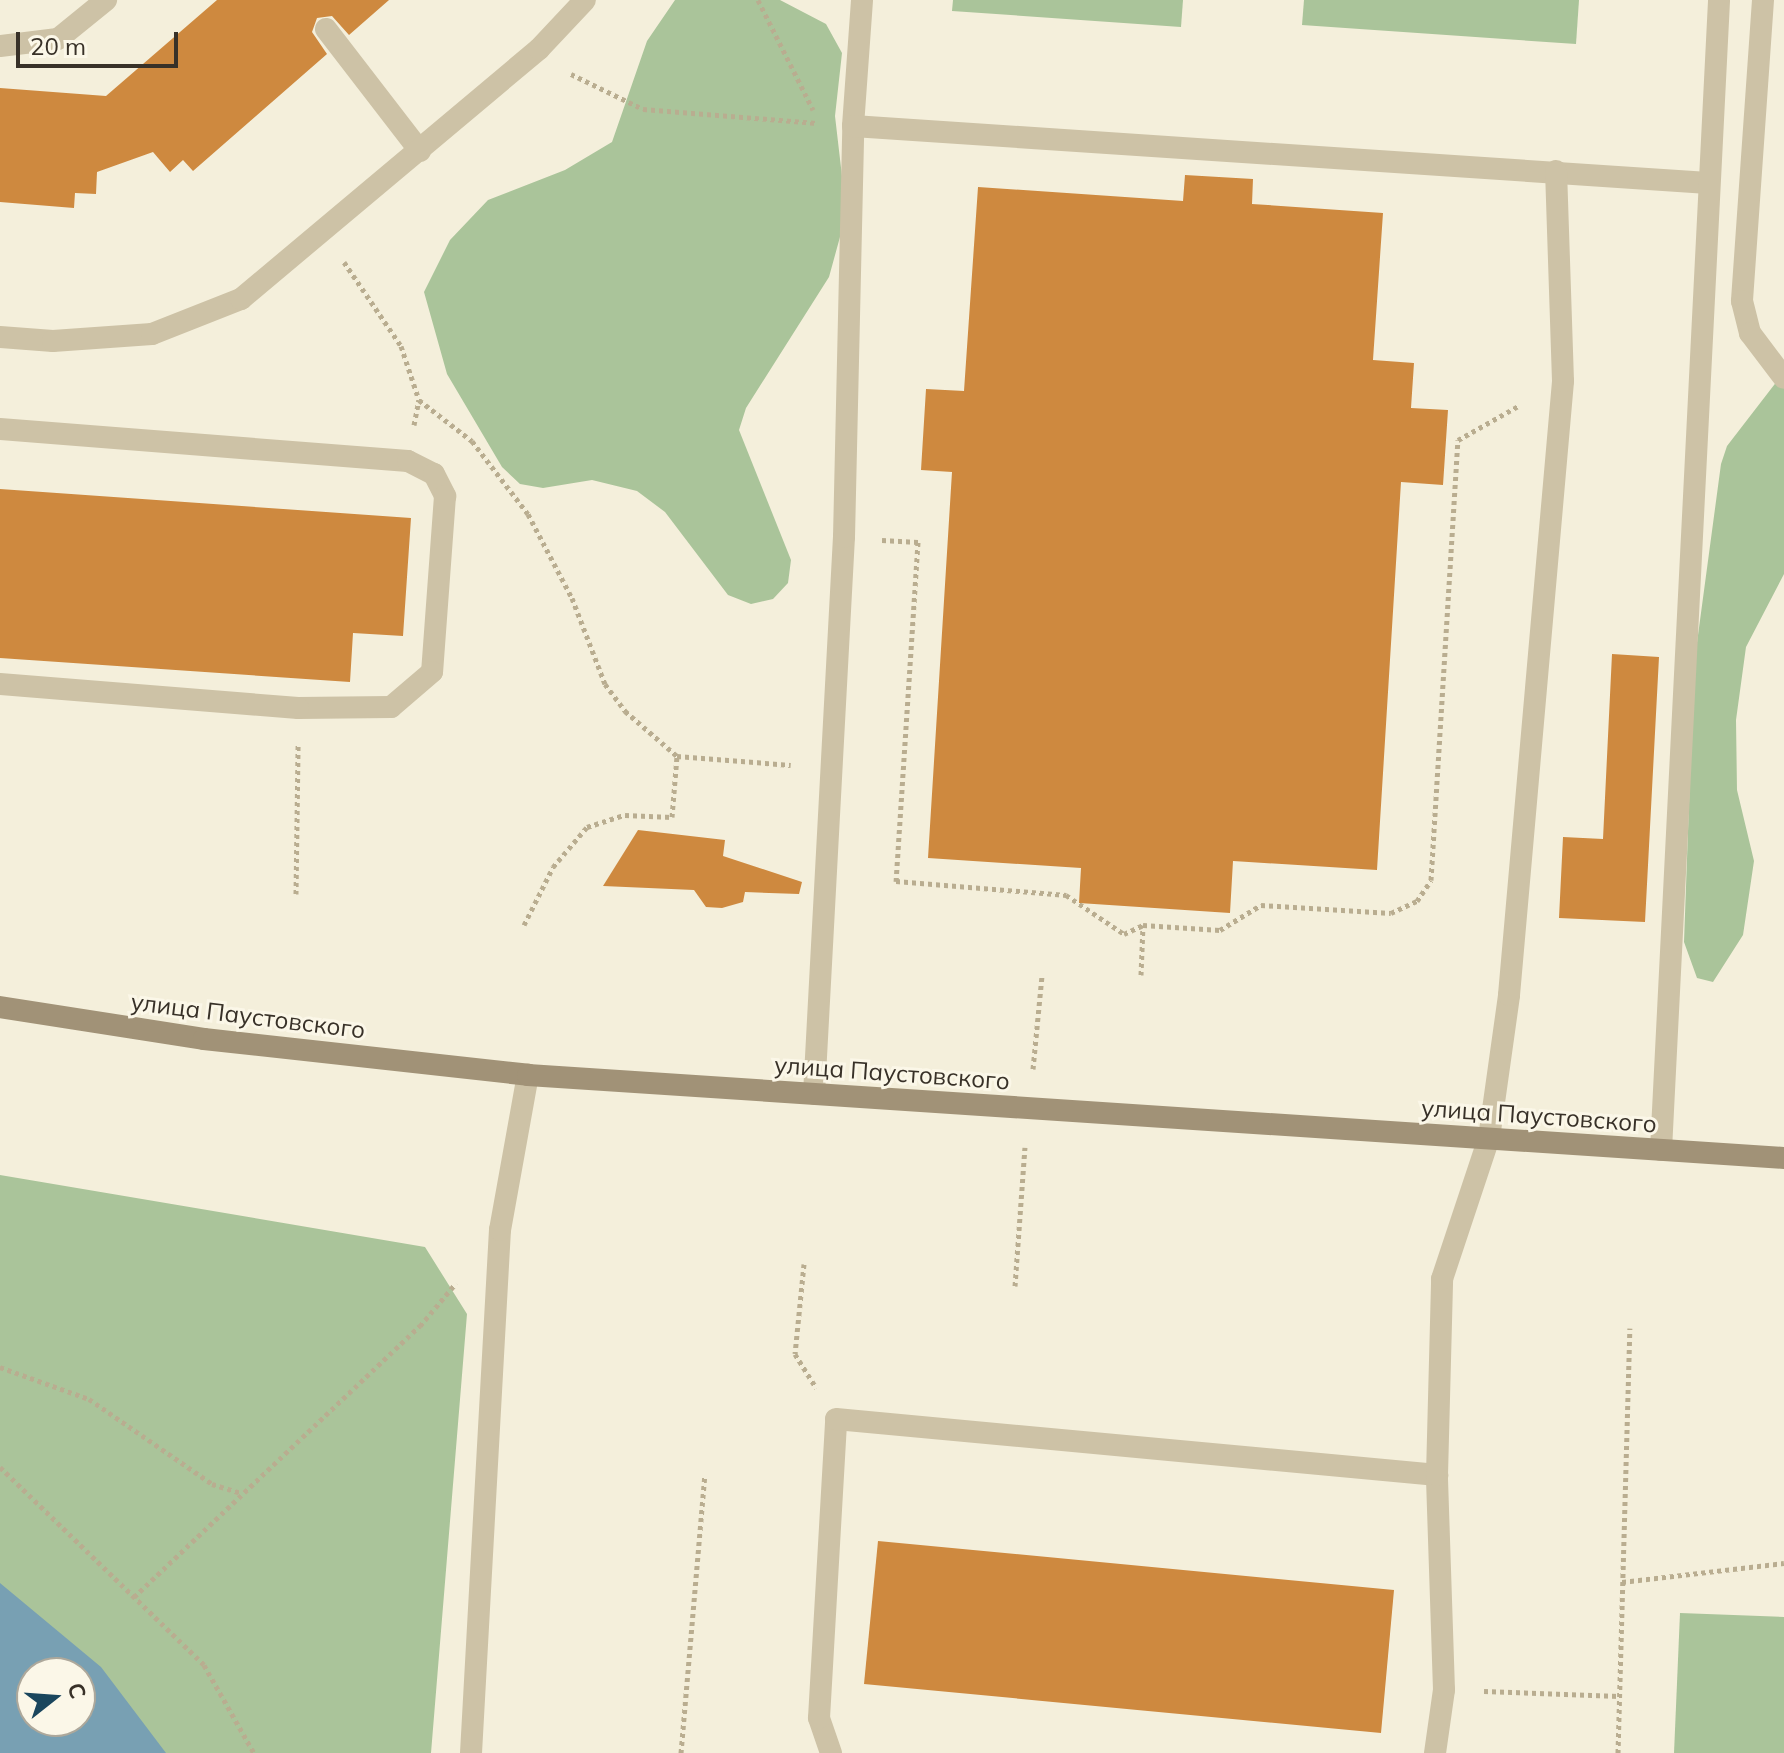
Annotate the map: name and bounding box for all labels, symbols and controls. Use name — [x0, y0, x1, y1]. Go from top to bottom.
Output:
scale bar — [20, 16, 182, 66]
text: 20 m — [30, 31, 86, 61]
street label: улица Паустовского — [129, 987, 367, 1045]
street label: улица Паустовского — [773, 1050, 1011, 1096]
street label: улица Паустовского — [1420, 1093, 1658, 1139]
north arrow — [16, 1657, 96, 1737]
text: С — [61, 1679, 93, 1702]

